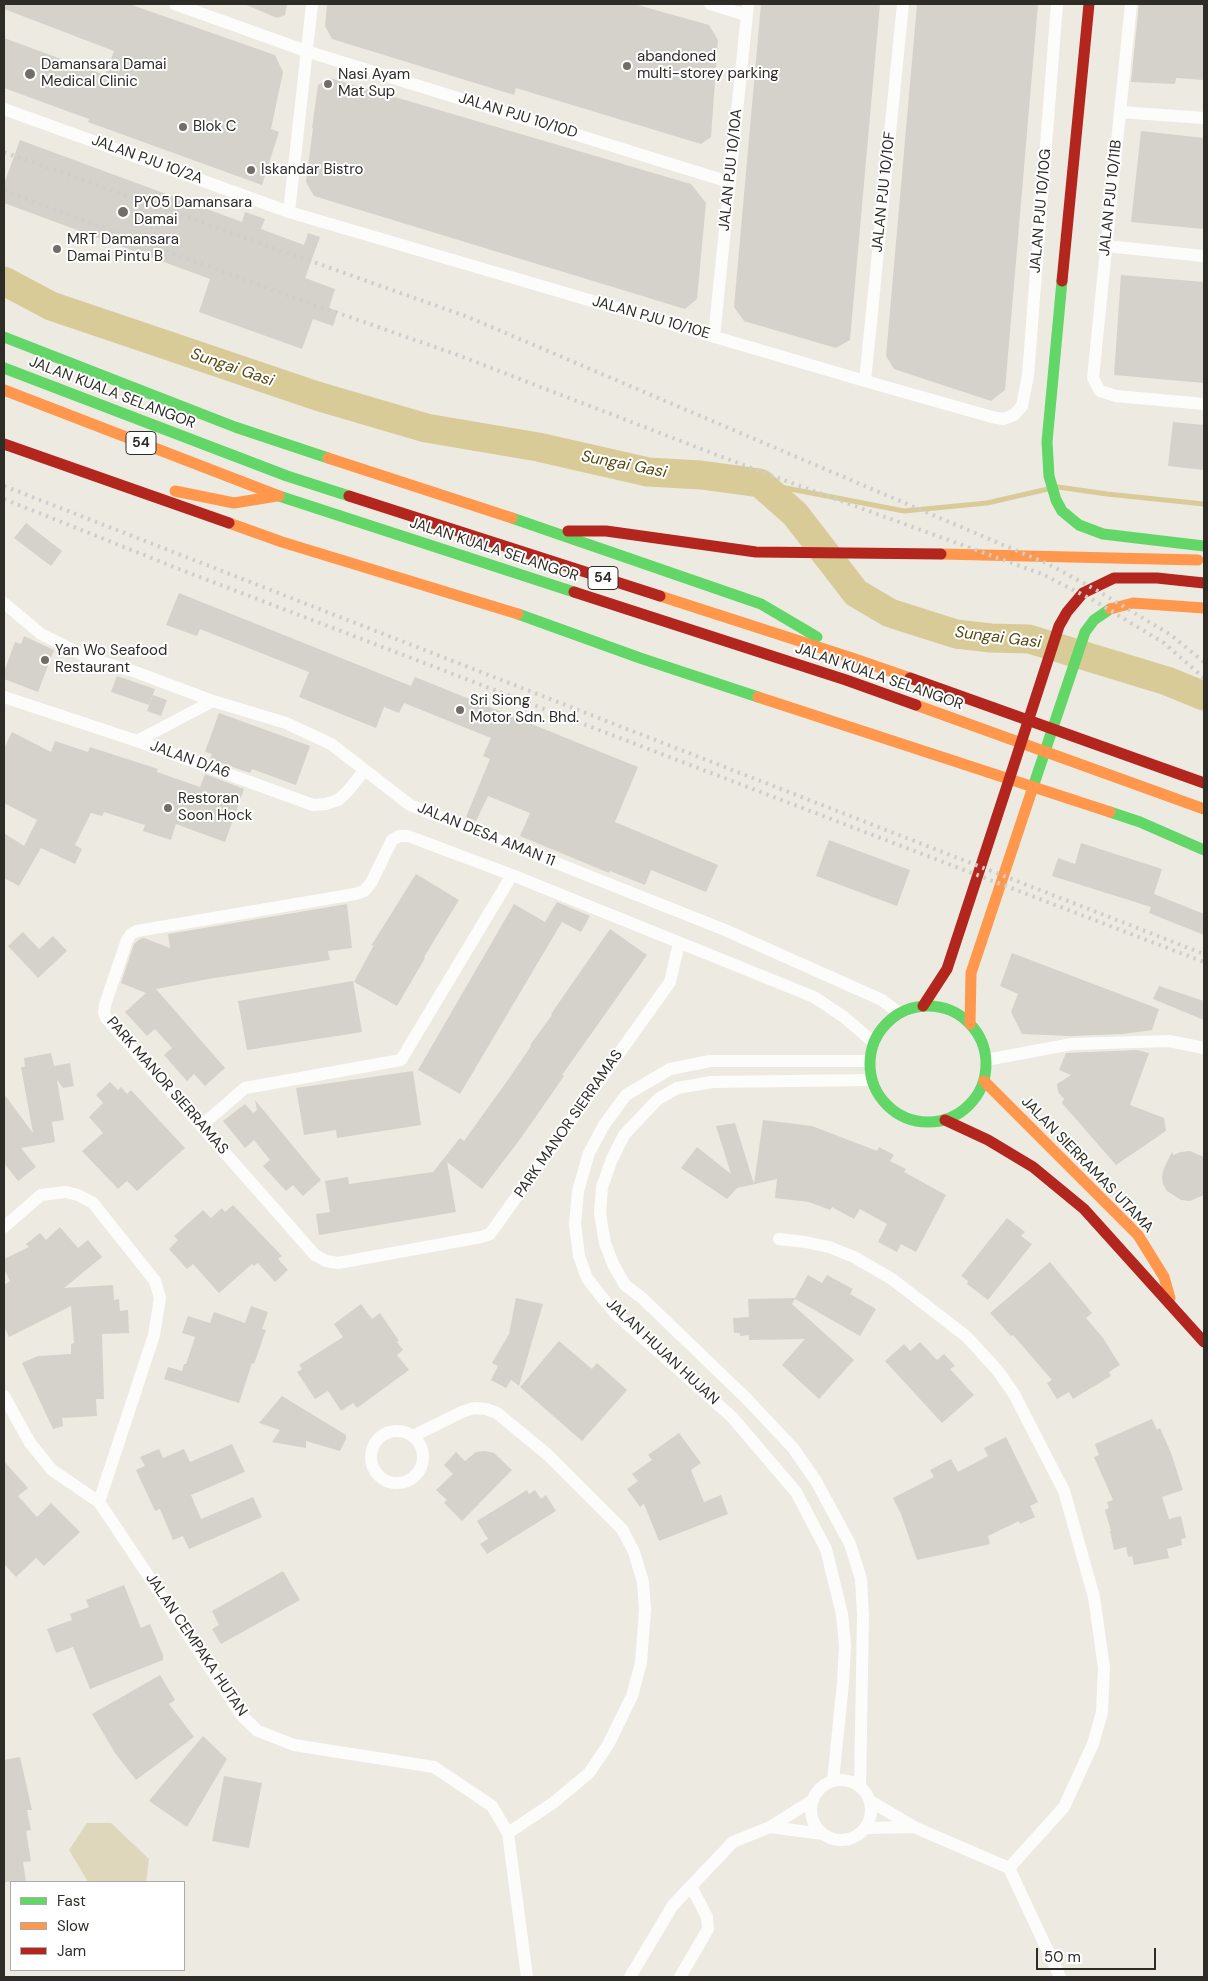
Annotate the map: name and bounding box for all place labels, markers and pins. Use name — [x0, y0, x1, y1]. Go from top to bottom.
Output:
place label: abandoned multi-storey parking — [637, 48, 779, 83]
place label: Damansara Damai Medical Clinic — [41, 56, 167, 91]
marker: abandoned multi-storey parking — [621, 60, 633, 72]
place label: Nasi Ayam Mat Sup — [338, 66, 410, 101]
marker: Damansara Damai Medical Clinic — [23, 67, 37, 81]
marker: Nasi Ayam Mat Sup — [322, 78, 334, 90]
place label: Blok C — [193, 118, 237, 136]
marker: Blok C — [177, 121, 189, 133]
place label: Iskandar Bistro — [261, 161, 363, 179]
marker: Iskandar Bistro — [245, 164, 257, 176]
place label: PY05 Damansara Damai — [134, 194, 252, 229]
marker: PY05 Damansara Damai — [116, 205, 130, 219]
place label: MRT Damansara Damai Pintu B — [67, 231, 179, 266]
marker: MRT Damansara Damai Pintu B — [51, 243, 63, 255]
place label: Yan Wo Seafood Restaurant — [55, 642, 167, 677]
marker: Yan Wo Seafood Restaurant — [39, 654, 51, 666]
place label: Sri Siong Motor Sdn. Bhd. — [470, 692, 579, 727]
marker: Sri Siong Motor Sdn. Bhd. — [454, 704, 466, 716]
place label: Restoran Soon Hock — [178, 790, 252, 825]
marker: Restoran Soon Hock — [162, 802, 174, 814]

